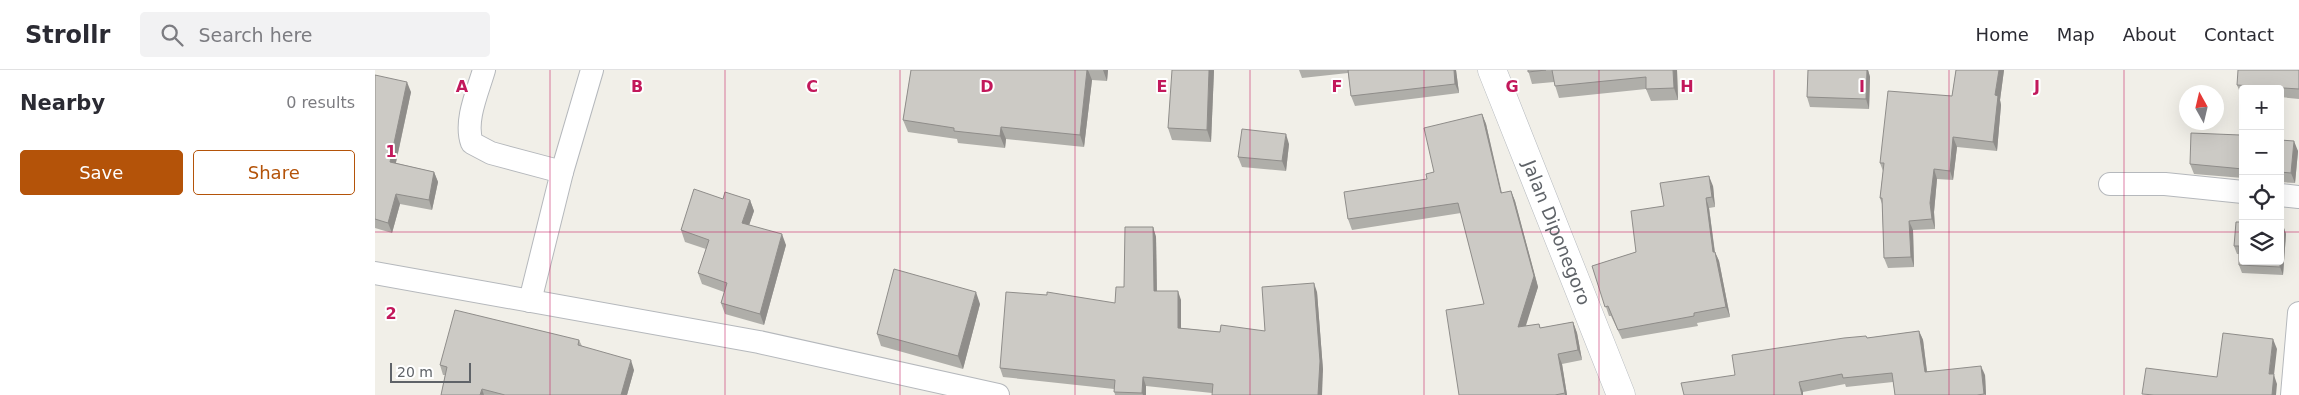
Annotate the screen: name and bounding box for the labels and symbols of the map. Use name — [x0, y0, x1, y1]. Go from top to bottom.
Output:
text: A — [456, 77, 469, 96]
text: B — [631, 77, 643, 96]
text: C — [806, 77, 818, 96]
text: D — [980, 77, 994, 96]
text: E — [1157, 77, 1167, 96]
text: F — [1332, 77, 1342, 96]
text: G — [1505, 77, 1519, 96]
text: H — [1680, 77, 1694, 96]
text: I — [1859, 77, 1865, 96]
text: J — [2033, 77, 2040, 96]
north arrow — [2179, 85, 2224, 130]
text: 1 — [385, 142, 397, 161]
street label: Jalan Diponegoro — [1519, 156, 1595, 308]
text: 2 — [385, 304, 397, 323]
scale bar — [390, 360, 471, 383]

